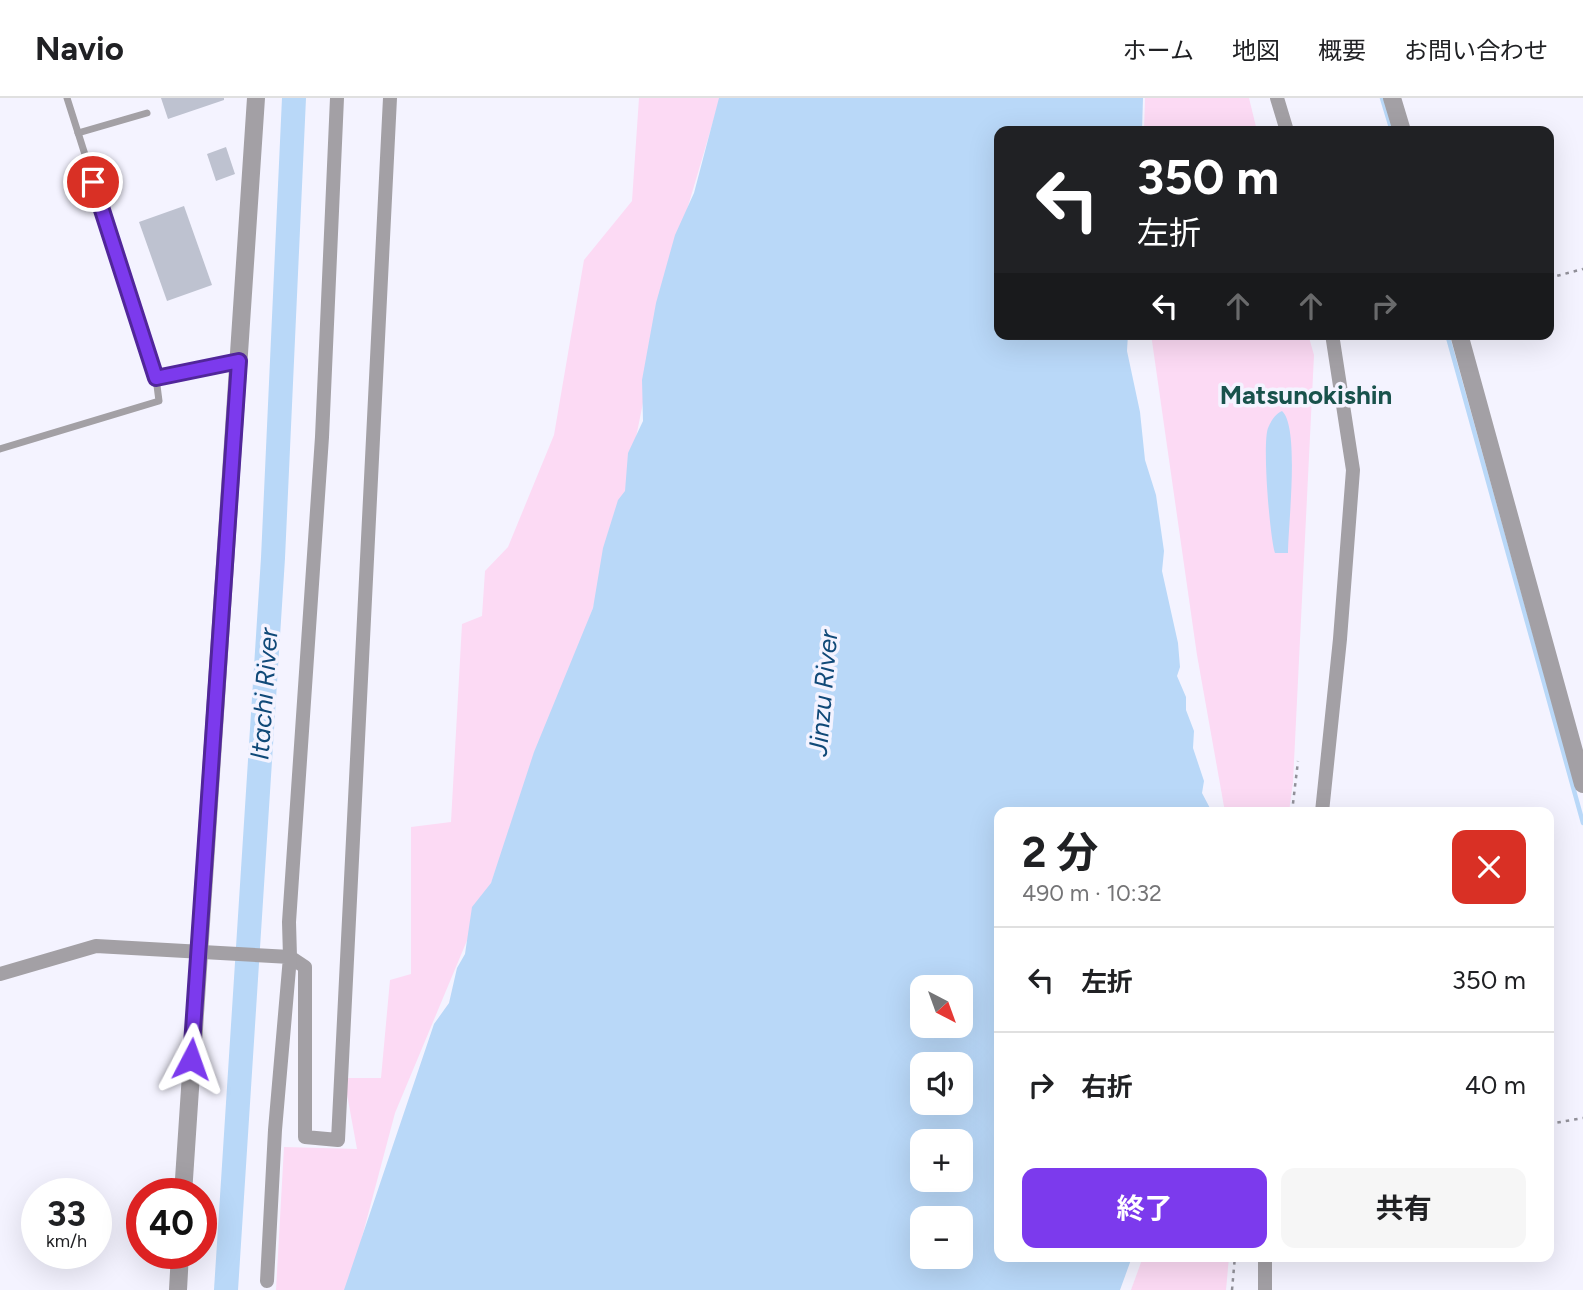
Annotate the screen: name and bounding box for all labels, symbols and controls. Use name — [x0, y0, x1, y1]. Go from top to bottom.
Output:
text: Navio — [35, 29, 124, 68]
text: ホーム — [1123, 36, 1194, 65]
text: 地図 — [1232, 36, 1280, 65]
text: 概要 — [1318, 36, 1366, 65]
text: お問い合わせ — [1404, 36, 1548, 65]
text: 350 m — [1137, 147, 1279, 206]
pin — [63, 152, 123, 212]
icon: left — [1022, 154, 1113, 245]
icon: arrive — [74, 163, 112, 201]
text: 左折 — [1137, 214, 1201, 252]
icon: left — [1146, 287, 1184, 325]
icon: ahead — [1219, 287, 1257, 325]
icon: ahead — [1292, 287, 1330, 325]
icon: right — [1365, 287, 1403, 325]
district label: Matsunokishin — [1220, 379, 1392, 411]
water label: Itachi River — [243, 626, 285, 761]
water label: Jinzu River — [801, 628, 845, 758]
text: 2 分 — [1022, 827, 1098, 878]
button: close — [1452, 830, 1526, 904]
text: 490 m · 10:32 — [1022, 879, 1162, 907]
icon: left — [1022, 961, 1060, 999]
text: 350 m — [1452, 964, 1526, 996]
text: 左折 — [1081, 966, 1133, 998]
north arrow — [910, 975, 973, 1038]
map controls — [910, 975, 973, 1269]
position arrow — [154, 1022, 228, 1096]
button: sound — [910, 1052, 973, 1115]
icon: right — [1022, 1066, 1060, 1104]
text: 40 m — [1465, 1069, 1526, 1101]
text: 右折 — [1081, 1071, 1133, 1103]
button: + — [910, 1129, 973, 1192]
button: 終了 — [1022, 1168, 1267, 1248]
button: 共有 — [1281, 1168, 1526, 1248]
speed limit sign: 40 — [126, 1178, 217, 1269]
text: 33 — [47, 1193, 86, 1235]
button: − — [910, 1206, 973, 1269]
text: km/h — [46, 1230, 87, 1252]

